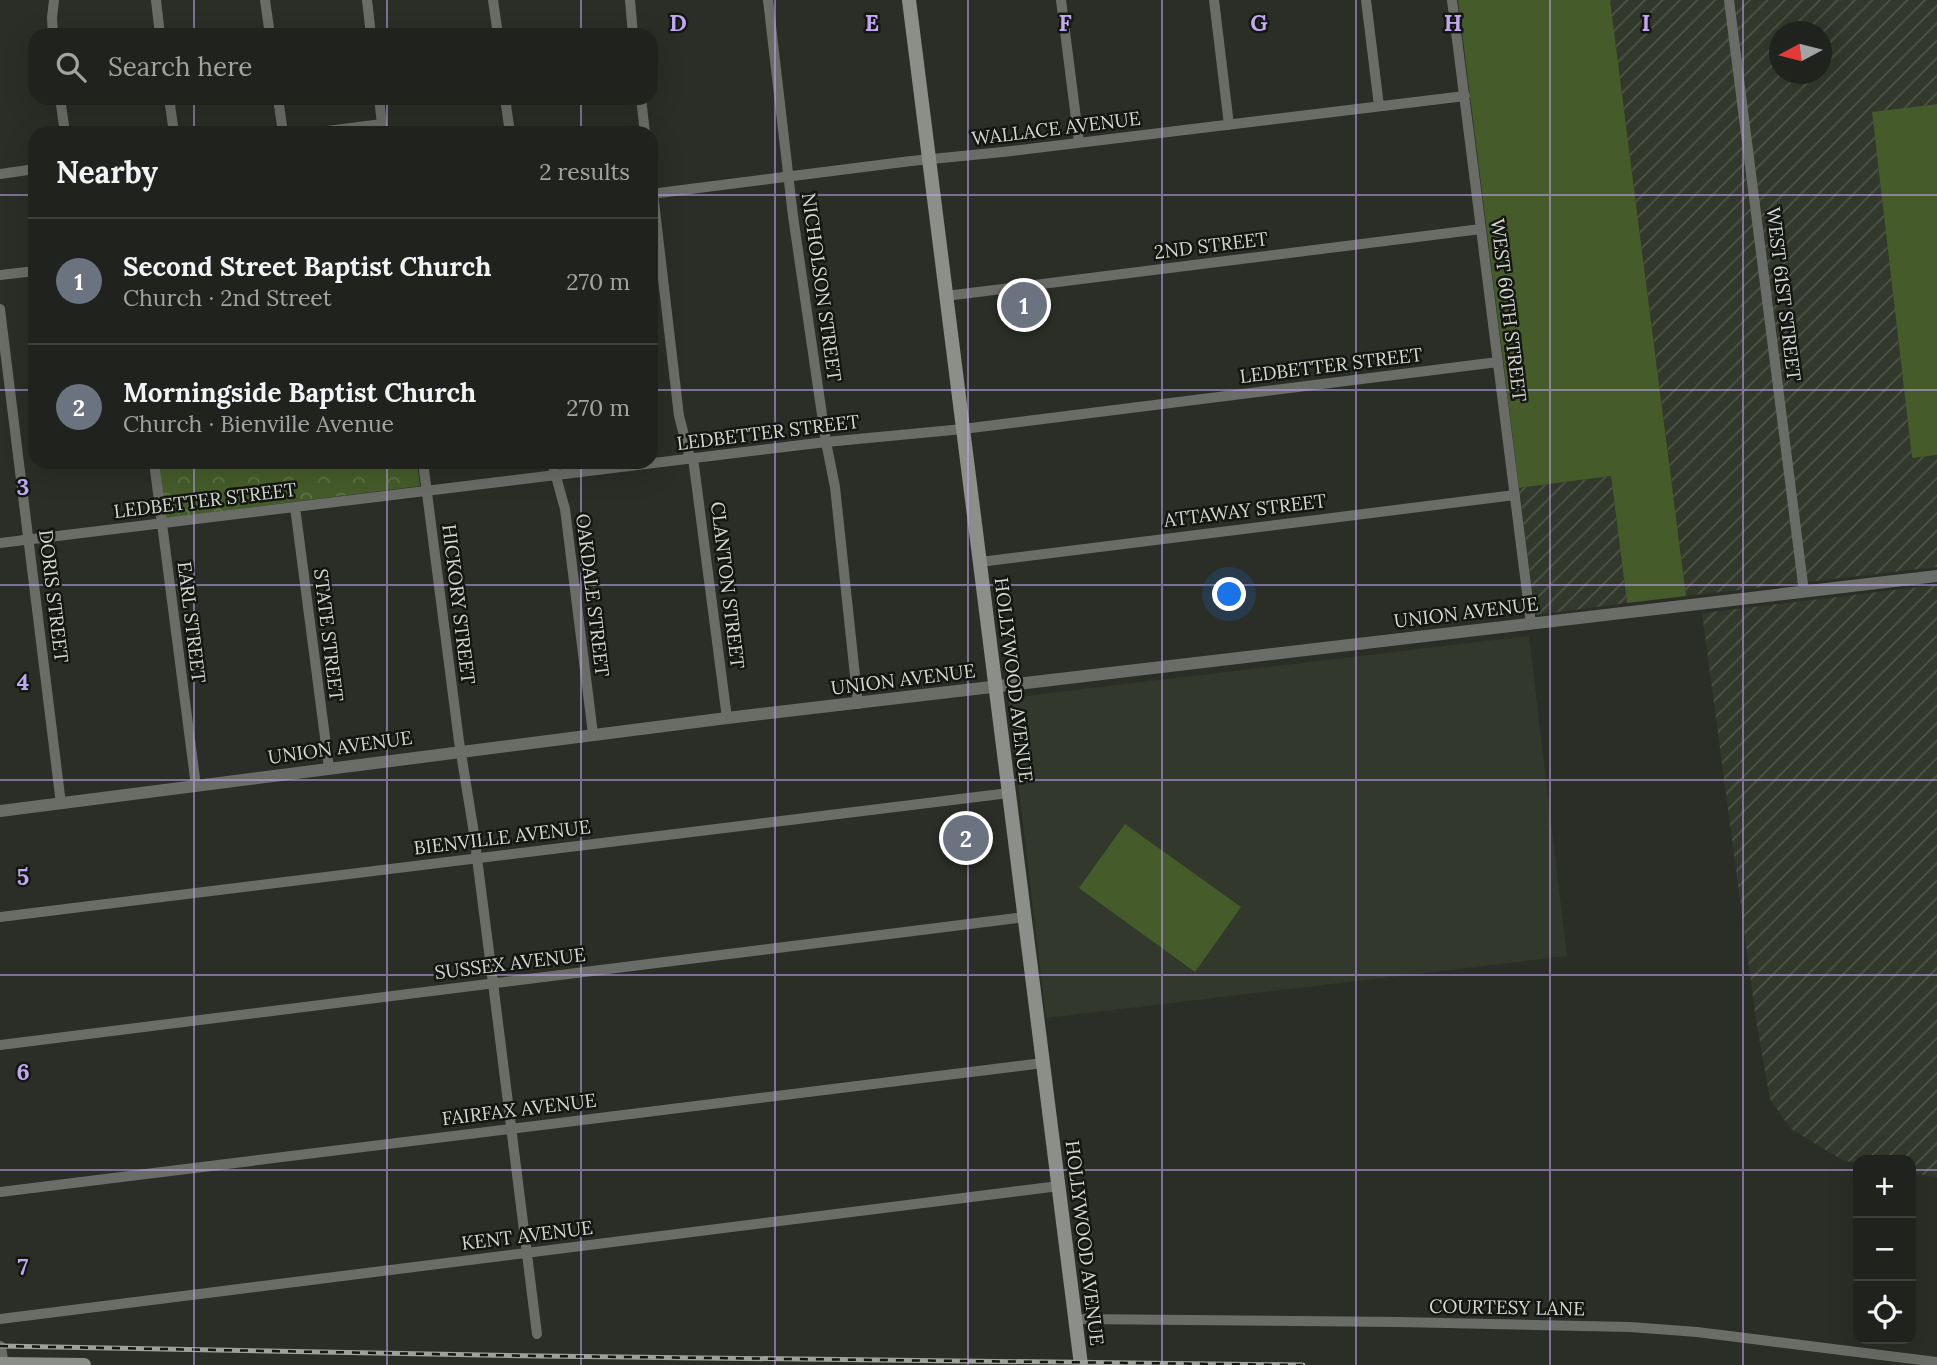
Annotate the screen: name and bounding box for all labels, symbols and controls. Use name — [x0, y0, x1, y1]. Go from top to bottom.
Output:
text: D — [669, 8, 687, 37]
text: E — [865, 8, 879, 37]
text: F — [1058, 8, 1072, 37]
text: G — [1250, 8, 1268, 37]
text: H — [1444, 8, 1462, 37]
text: I — [1642, 8, 1650, 37]
north arrow — [1769, 21, 1832, 84]
search box — [28, 28, 658, 105]
icon: search — [52, 48, 90, 86]
text: Search here — [108, 50, 252, 83]
street label: WALLACE AVENUE — [970, 106, 1142, 150]
text: Nearby — [56, 153, 158, 191]
text: 2 results — [539, 157, 630, 186]
street label: NICHOLSON STREET — [797, 191, 847, 383]
street label: WEST 61ST STREET — [1761, 206, 1807, 382]
street label: WEST 60TH STREET — [1486, 217, 1532, 403]
street label: 2ND STREET — [1153, 226, 1269, 264]
text: Second Street Baptist Church — [123, 250, 491, 283]
text: 1 — [74, 267, 84, 296]
text: 270 m — [566, 267, 630, 296]
pin: 1 — [1001, 279, 1047, 331]
text: Church · 2nd Street — [123, 283, 332, 312]
street label: LEDBETTER STREET — [1238, 342, 1424, 388]
text: Morningside Baptist Church — [123, 376, 476, 409]
text: 2 — [73, 393, 85, 422]
text: 270 m — [566, 393, 630, 422]
text: Church · Bienville Avenue — [123, 409, 394, 438]
street label: LEDBETTER STREET — [675, 409, 861, 455]
text: 3 — [17, 472, 29, 501]
street label: LEDBETTER STREET — [112, 477, 298, 523]
street label: ATTAWAY STREET — [1161, 488, 1328, 532]
street label: CLANTON STREET — [706, 500, 750, 670]
street label: OAKDALE STREET — [571, 512, 615, 678]
street label: HICKORY STREET — [437, 523, 481, 685]
street label: DORIS STREET — [34, 528, 74, 664]
street label: EARL STREET — [173, 560, 211, 684]
street label: STATE STREET — [309, 567, 349, 703]
street label: HOLLYWOOD AVENUE — [990, 576, 1038, 784]
your location — [1212, 577, 1246, 611]
street label: UNION AVENUE — [1392, 591, 1540, 633]
street label: UNION AVENUE — [829, 658, 977, 700]
text: 4 — [17, 667, 29, 696]
street label: UNION AVENUE — [266, 725, 414, 769]
pin: 2 — [943, 812, 989, 864]
street label: BIENVILLE AVENUE — [412, 814, 592, 860]
text: 5 — [17, 862, 29, 891]
street label: SUSSEX AVENUE — [433, 942, 587, 984]
text: 6 — [16, 1057, 30, 1086]
street label: FAIRFAX AVENUE — [440, 1088, 598, 1130]
street label: HOLLYWOOD AVENUE — [1061, 1139, 1109, 1347]
map controls — [1853, 1155, 1916, 1344]
button: + — [1853, 1155, 1916, 1218]
street label: KENT AVENUE — [460, 1215, 594, 1255]
button: − — [1853, 1218, 1916, 1281]
text: 7 — [18, 1252, 29, 1281]
button: locate — [1853, 1281, 1916, 1344]
street label: COURTESY LANE — [1429, 1294, 1585, 1320]

